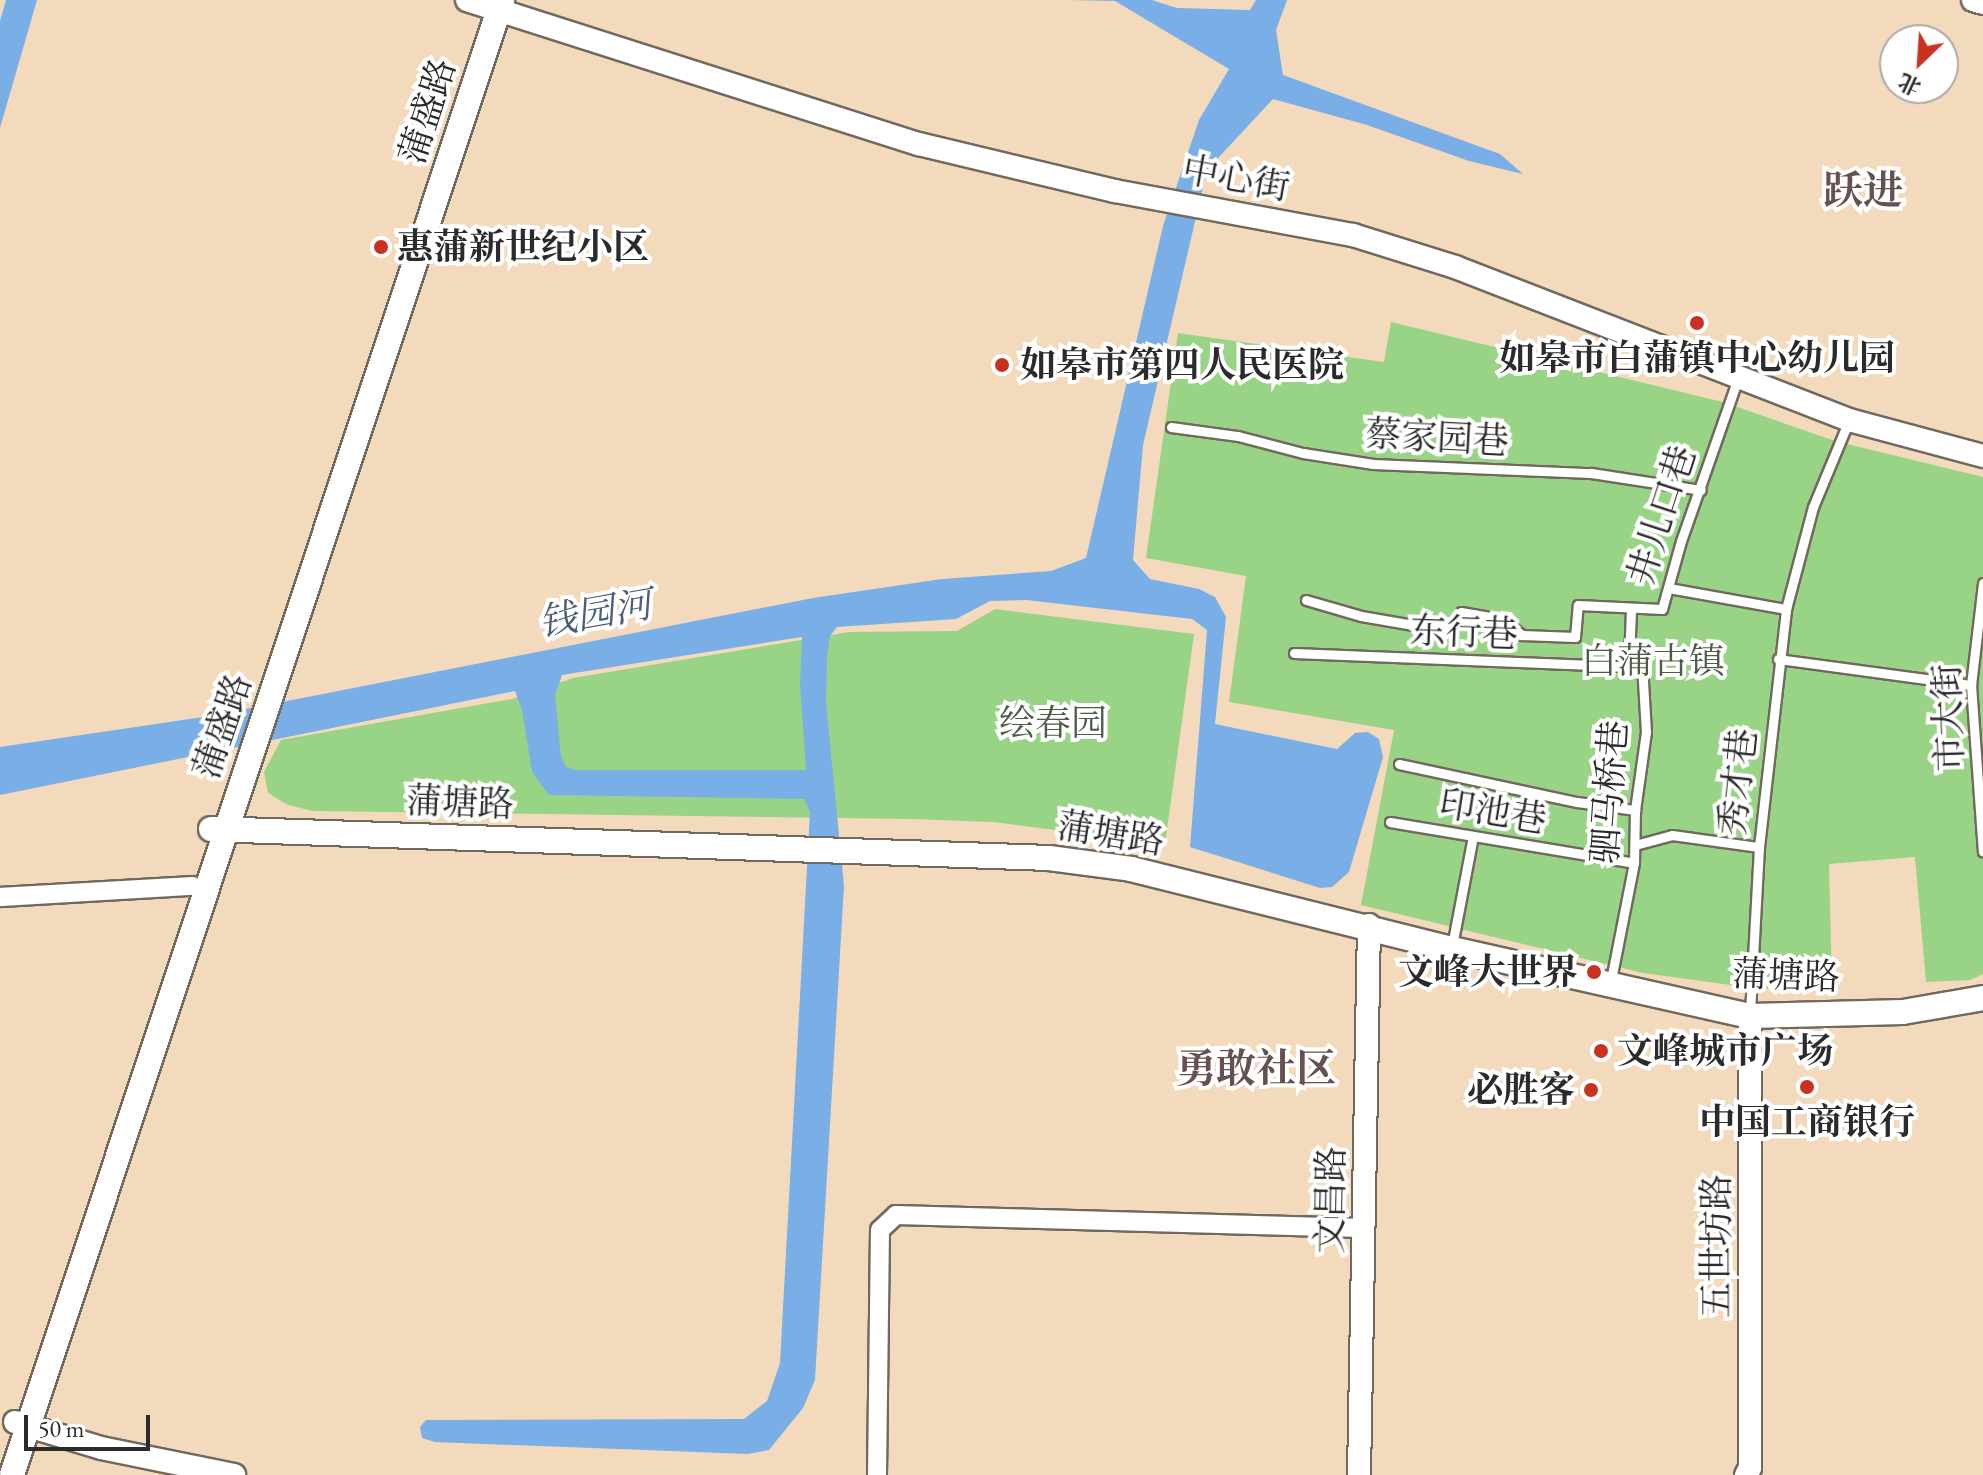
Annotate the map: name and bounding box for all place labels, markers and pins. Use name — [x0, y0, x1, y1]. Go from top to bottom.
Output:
place label: 惠蒲新世纪小区 — [397, 225, 649, 269]
marker: 惠蒲新世纪小区 — [372, 238, 390, 256]
marker: 如皋市白蒲镇中心幼儿园 — [1688, 314, 1706, 332]
place label: 如皋市白蒲镇中心幼儿园 — [1499, 336, 1895, 380]
place label: 如皋市第四人民医院 — [1020, 343, 1344, 387]
marker: 如皋市第四人民医院 — [991, 354, 1013, 376]
place label: 文峰大世界 — [1398, 950, 1578, 994]
marker: 文峰大世界 — [1585, 963, 1603, 981]
place label: 文峰城市广场 — [1617, 1029, 1833, 1073]
marker: 文峰城市广场 — [1592, 1042, 1610, 1060]
place label: 必胜客 — [1467, 1068, 1575, 1112]
marker: 中国工商银行 — [1798, 1078, 1816, 1096]
marker: 必胜客 — [1582, 1081, 1600, 1099]
place label: 中国工商银行 — [1699, 1100, 1915, 1144]

